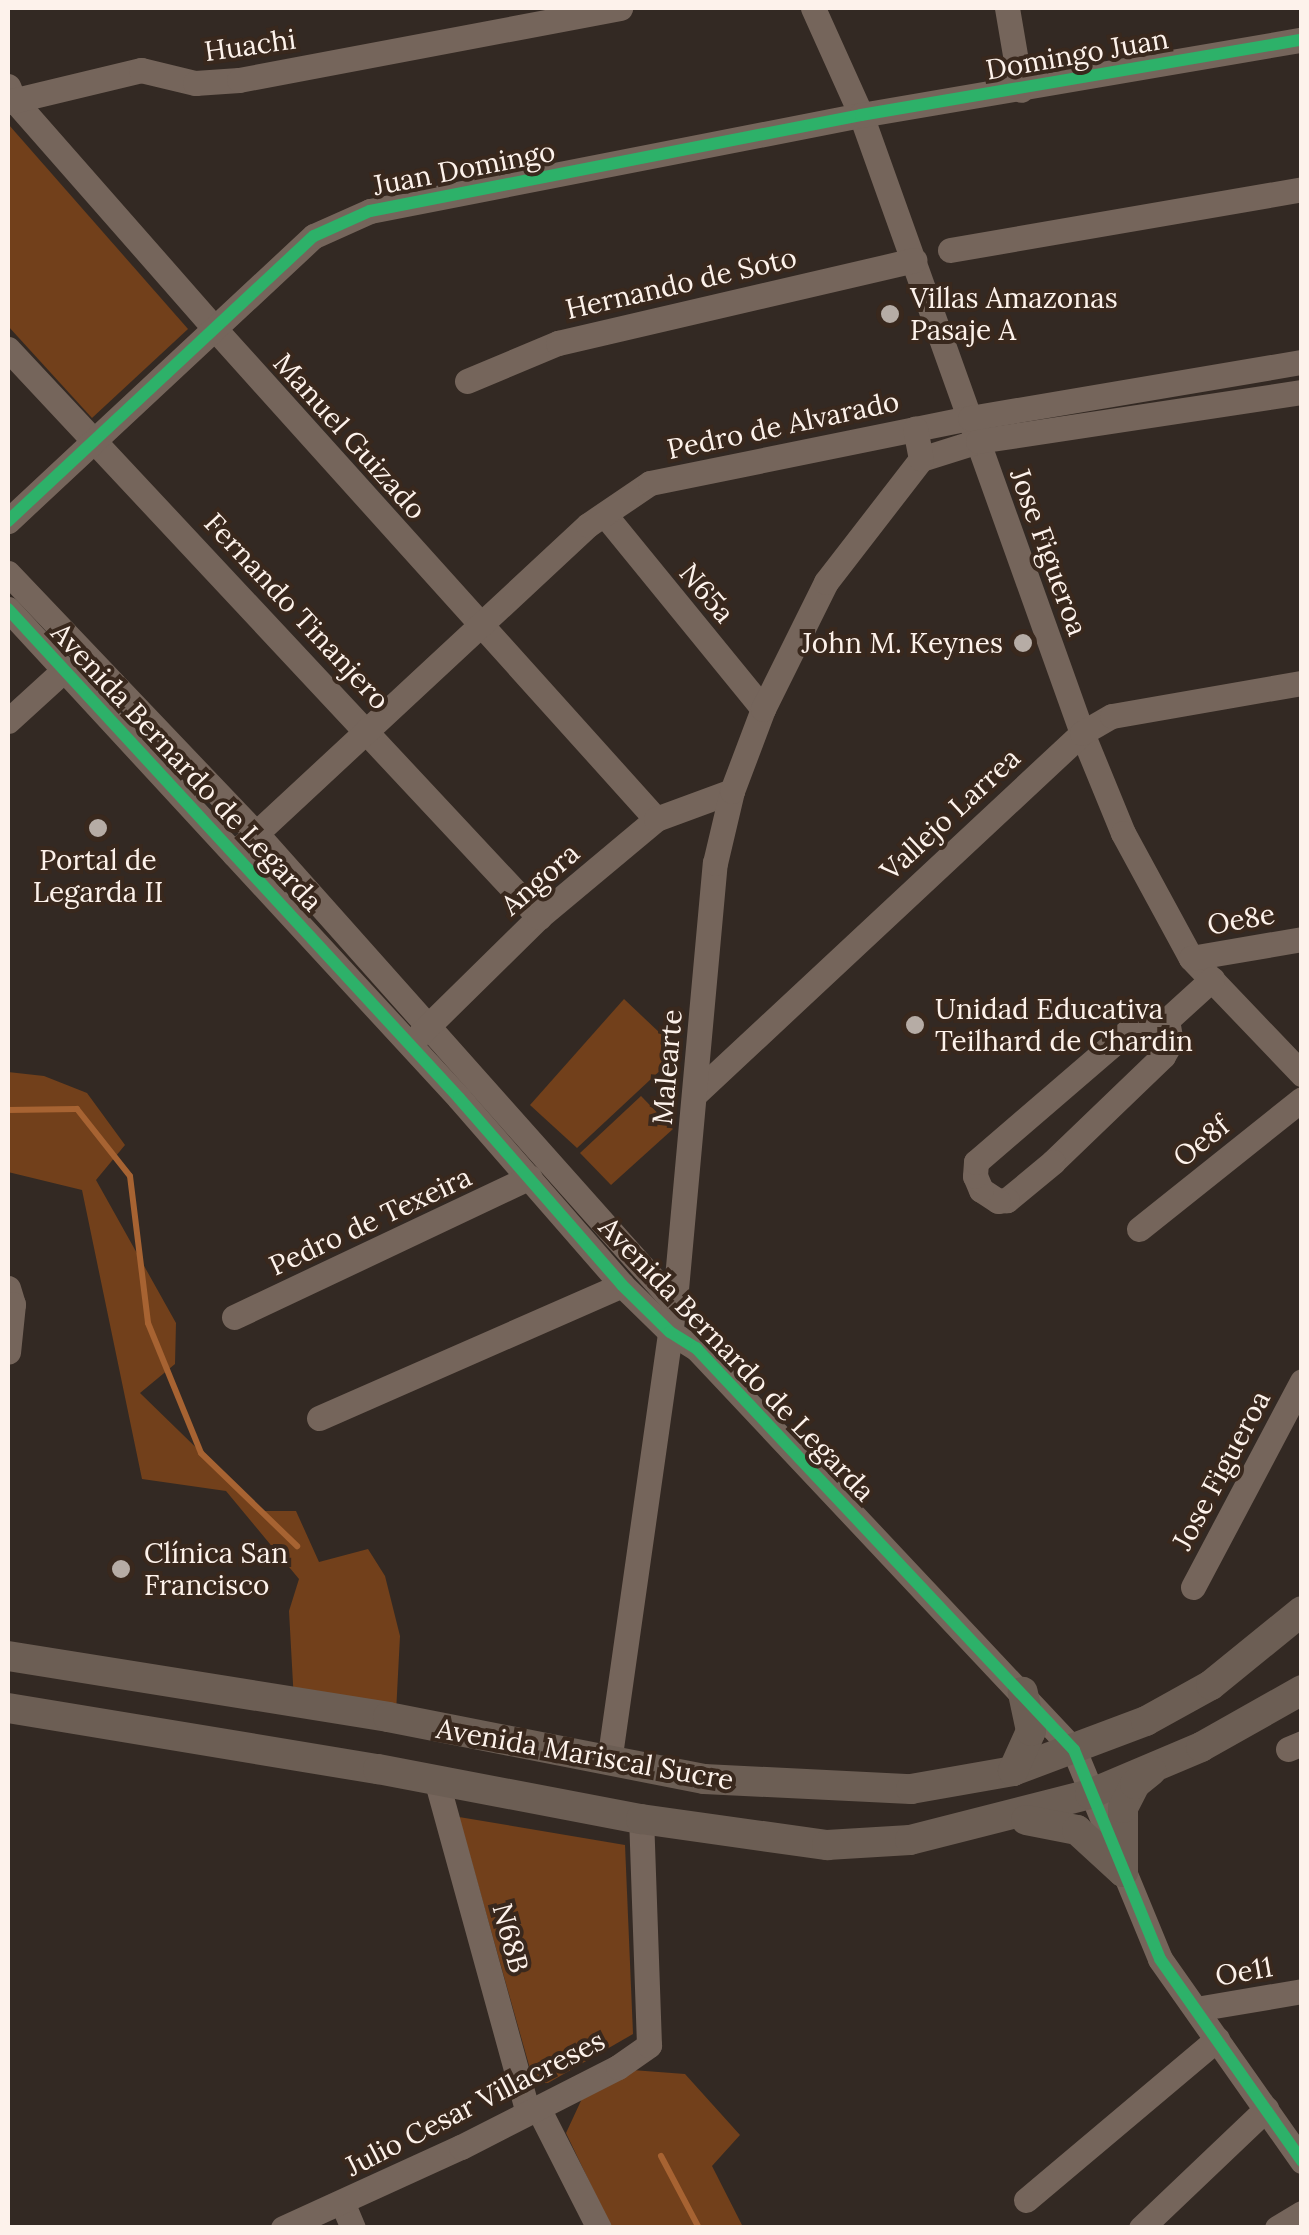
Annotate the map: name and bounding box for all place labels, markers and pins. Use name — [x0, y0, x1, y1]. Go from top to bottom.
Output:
place label: Villas Amazonas Pasaje A — [910, 281, 1118, 347]
marker: Villas Amazonas Pasaje A — [879, 303, 901, 325]
place label: John M. Keynes — [802, 626, 1003, 660]
marker: John M. Keynes — [1012, 632, 1034, 654]
marker: Portal de Legarda II — [87, 817, 109, 839]
place label: Portal de Legarda II — [33, 843, 163, 909]
place label: Unidad Educativa Teilhard de Chardin — [935, 992, 1193, 1058]
marker: Unidad Educativa Teilhard de Chardin — [904, 1014, 926, 1036]
place label: Clínica San Francisco — [144, 1536, 288, 1602]
marker: Clínica San Francisco — [108, 1556, 134, 1582]

